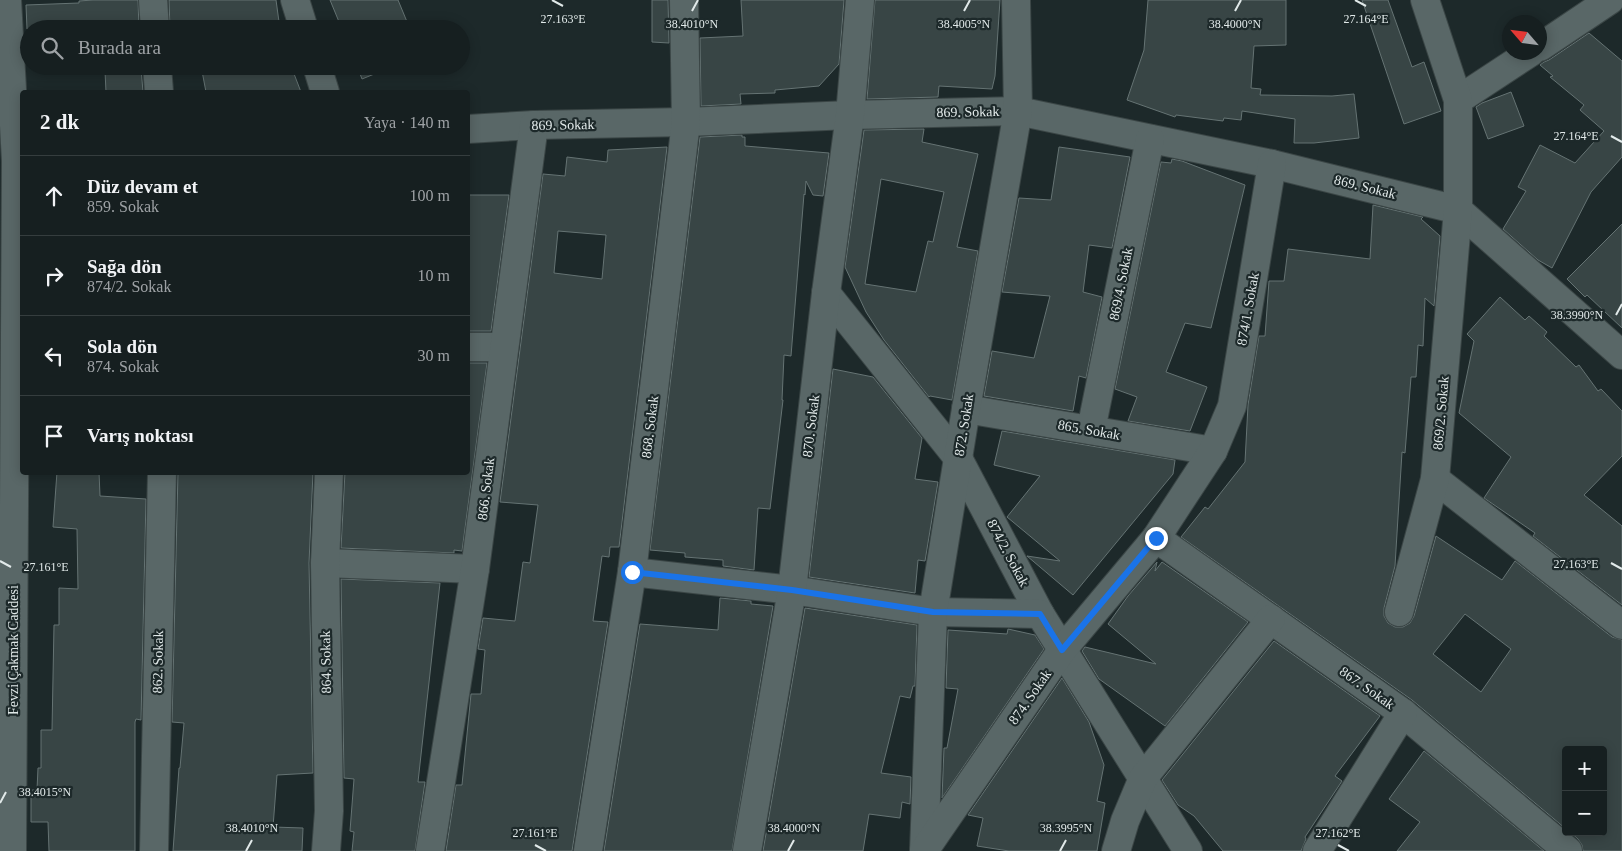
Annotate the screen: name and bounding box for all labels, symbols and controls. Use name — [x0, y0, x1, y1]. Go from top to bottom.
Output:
text: 27.163°E — [540, 12, 586, 26]
text: 27.164°E — [1343, 12, 1389, 26]
north arrow — [1502, 15, 1547, 60]
text: 38.4010°N — [666, 17, 719, 31]
text: 38.4005°N — [938, 17, 991, 31]
text: 38.4000°N — [1209, 17, 1262, 31]
search box — [20, 20, 470, 75]
icon: search — [38, 34, 66, 62]
text: Burada ara — [78, 37, 161, 58]
street label: 869. Sokak — [936, 104, 1000, 120]
text: 2 dk — [40, 110, 79, 134]
text: Yaya · 140 m — [364, 114, 450, 131]
street label: 869. Sokak — [531, 117, 595, 133]
text: 27.164°E — [1553, 129, 1599, 143]
street label: 869. Sokak — [1333, 172, 1397, 202]
text: Düz devam et — [87, 176, 198, 197]
icon: ahead — [40, 182, 68, 210]
text: 100 m — [410, 187, 450, 204]
text: 859. Sokak — [87, 198, 159, 215]
street label: 869/4. Sokak — [1107, 246, 1135, 322]
text: Sağa dön — [87, 256, 161, 277]
icon: right — [40, 262, 68, 290]
text: 10 m — [418, 267, 450, 284]
street label: 874/1. Sokak — [1234, 271, 1262, 347]
text: 874/2. Sokak — [87, 278, 171, 295]
text: 38.3990°N — [1551, 308, 1604, 322]
text: Sola dön — [87, 336, 157, 357]
icon: left — [40, 342, 68, 370]
text: 30 m — [418, 347, 450, 364]
text: 874. Sokak — [87, 358, 159, 375]
street label: 869/2. Sokak — [1430, 376, 1452, 450]
street label: 872. Sokak — [952, 393, 976, 457]
street label: 870. Sokak — [800, 394, 822, 458]
street label: 868. Sokak — [639, 395, 661, 459]
street label: 865. Sokak — [1057, 417, 1121, 443]
icon: arrive — [40, 422, 68, 450]
text: Varış noktası — [87, 425, 193, 446]
street label: 866. Sokak — [475, 457, 497, 521]
street label: 874/2. Sokak — [984, 517, 1032, 589]
route end — [1145, 527, 1168, 550]
text: 27.163°E — [1553, 557, 1599, 571]
text: 27.161°E — [23, 560, 69, 574]
route start — [621, 561, 644, 584]
street label: Fevzi Çakmak Caddesi — [6, 585, 21, 715]
street label: 862. Sokak — [150, 630, 166, 694]
street label: 864. Sokak — [318, 630, 334, 694]
street label: 867. Sokak — [1337, 664, 1397, 712]
street label: 874. Sokak — [1006, 667, 1054, 727]
map controls — [1562, 746, 1607, 836]
button: + — [1562, 746, 1607, 791]
text: 38.4015°N — [19, 785, 72, 799]
button: − — [1562, 791, 1607, 836]
text: 38.4010°N — [226, 821, 279, 835]
text: 38.4000°N — [768, 821, 821, 835]
text: 38.3995°N — [1040, 821, 1093, 835]
text: 27.161°E — [512, 826, 558, 840]
text: 27.162°E — [1315, 826, 1361, 840]

